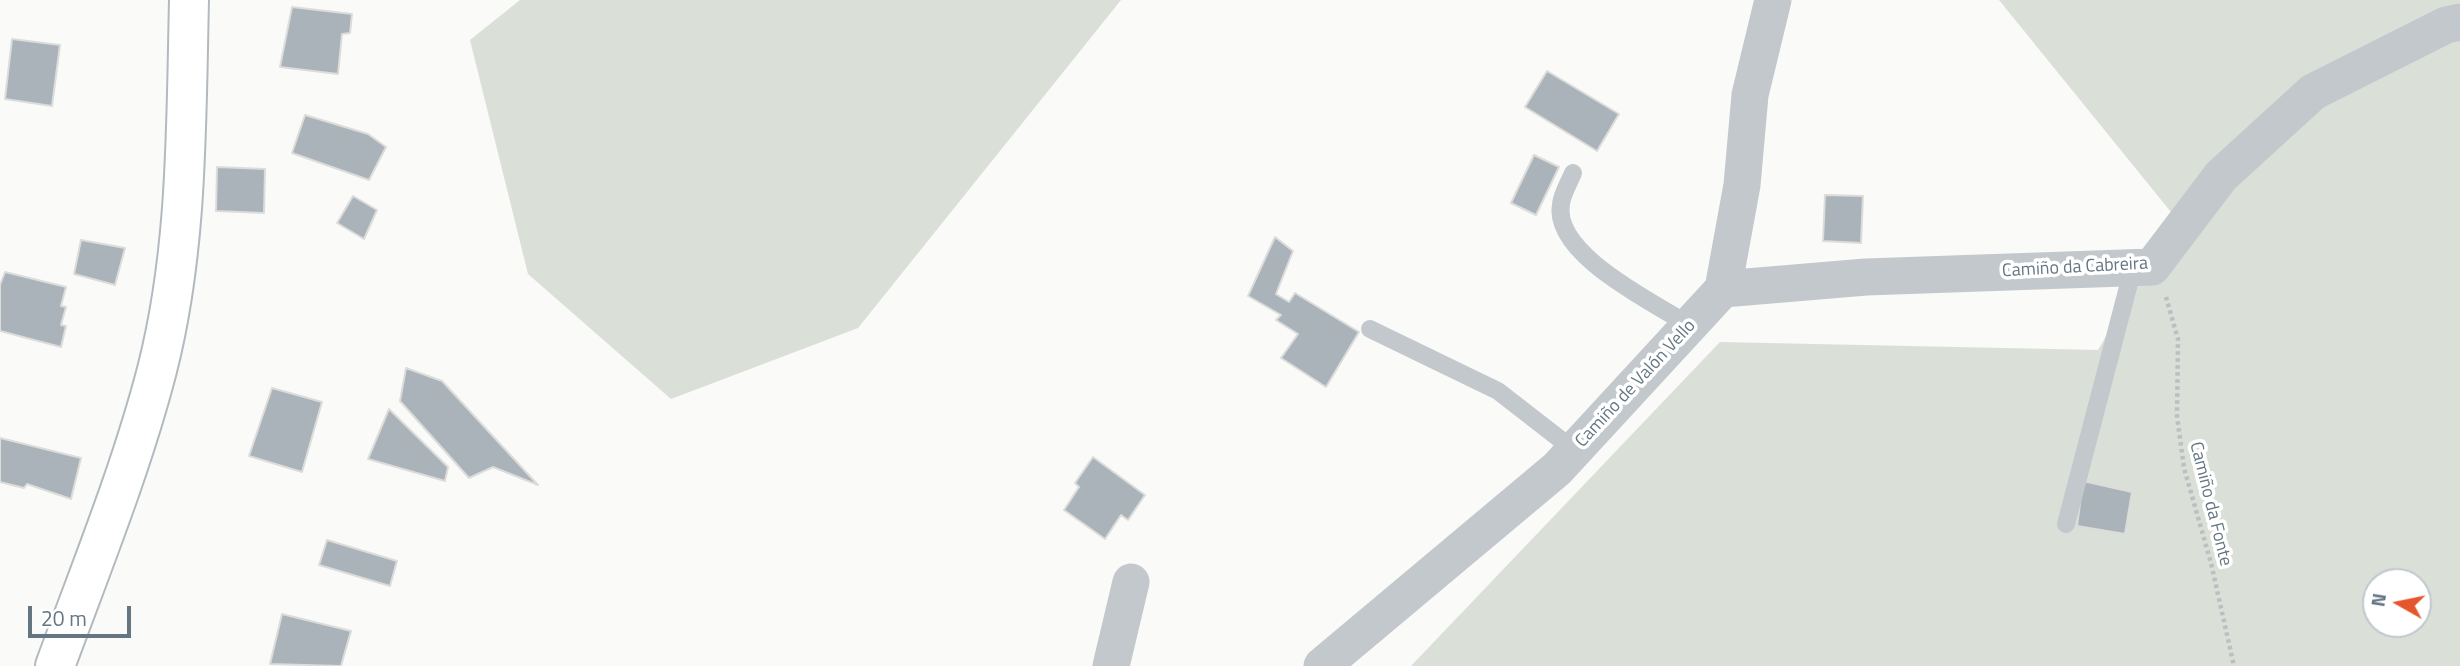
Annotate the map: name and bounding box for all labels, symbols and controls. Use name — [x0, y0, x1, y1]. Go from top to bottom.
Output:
street label: Camiño da Cabreira — [2002, 253, 2148, 283]
street label: Camiño de Valón Vello — [1571, 316, 1701, 452]
street label: Camiño da Fonte — [2184, 440, 2236, 568]
north arrow — [2362, 568, 2432, 638]
text: N — [2362, 591, 2393, 609]
scale bar — [32, 592, 135, 636]
text: 20 m — [41, 602, 87, 634]

